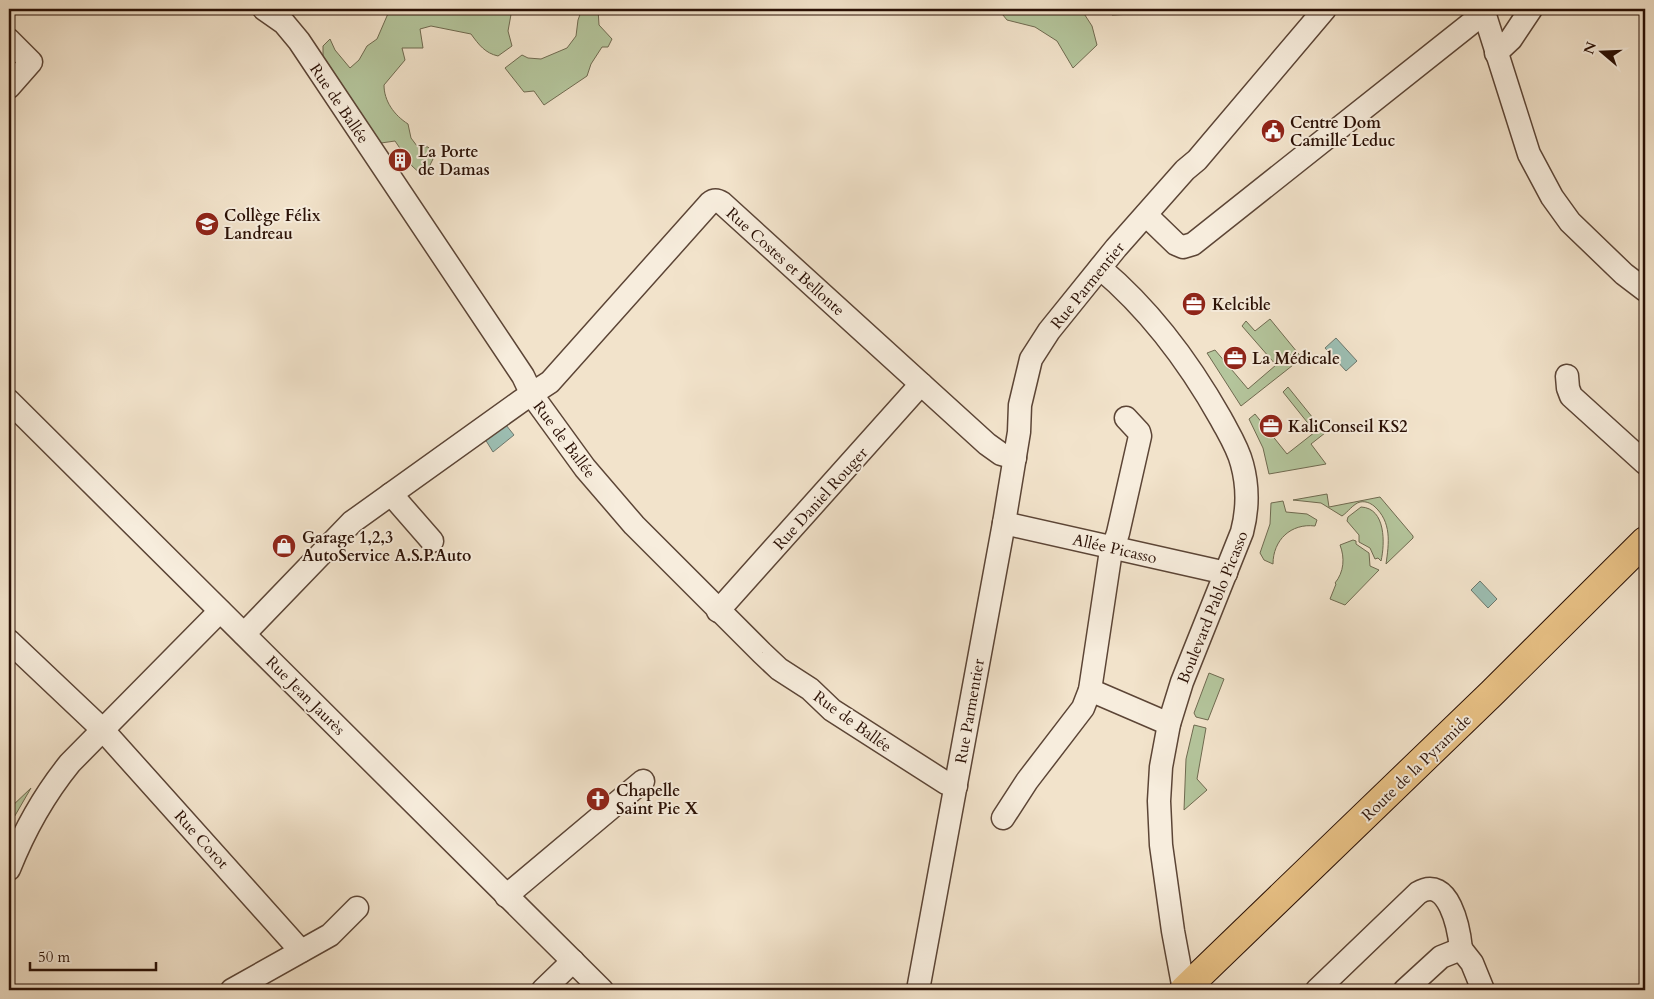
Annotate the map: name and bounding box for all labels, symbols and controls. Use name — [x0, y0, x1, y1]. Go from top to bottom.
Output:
north arrow — [1576, 28, 1626, 78]
text: N — [1579, 39, 1601, 57]
street label: Rue de Ballée — [304, 59, 374, 148]
place label: Centre Dom Camille Leduc — [1290, 112, 1396, 152]
public building icon: Centre Dom Camille Leduc — [1260, 118, 1286, 144]
place label: La Porte de Damas — [418, 141, 490, 181]
building icon: La Porte de Damas — [387, 147, 413, 173]
street label: Rue Costes et Bellonte — [721, 203, 849, 321]
place label: Collège Félix Landreau — [224, 205, 321, 245]
school or university icon: Collège Félix Landreau — [194, 211, 220, 237]
street label: Rue Parmentier — [1046, 237, 1130, 334]
office icon: Kelcible — [1181, 291, 1207, 317]
place label: Kelcible — [1212, 294, 1271, 316]
office icon: La Médicale — [1222, 345, 1248, 371]
place label: La Médicale — [1252, 348, 1340, 370]
street label: Rue de Ballée — [528, 396, 601, 483]
office icon: KaliConseil KS2 — [1258, 413, 1284, 439]
place label: KaliConseil KS2 — [1288, 416, 1408, 438]
street label: Rue Daniel Rouger — [769, 442, 873, 555]
place label: Garage 1,2,3 AutoService A.S.P.Auto — [302, 527, 471, 567]
street label: Boulevard Pablo Picasso — [1172, 527, 1254, 687]
street label: Allée Picasso — [1070, 529, 1159, 569]
shop icon: Garage 1,2,3 AutoService A.S.P.Auto — [271, 533, 297, 559]
street label: Rue Jean Jaurès — [261, 651, 350, 740]
street label: Rue Parmentier — [950, 657, 990, 765]
street label: Rue de Ballée — [809, 686, 896, 758]
street label: Route de la Pyramide — [1357, 709, 1476, 826]
place label: Chapelle Saint Pie X — [616, 780, 699, 820]
church icon: Chapelle Saint Pie X — [585, 786, 611, 812]
street label: Rue Corot — [169, 806, 233, 874]
scale bar — [30, 939, 156, 971]
text: 50 m — [38, 947, 70, 967]

